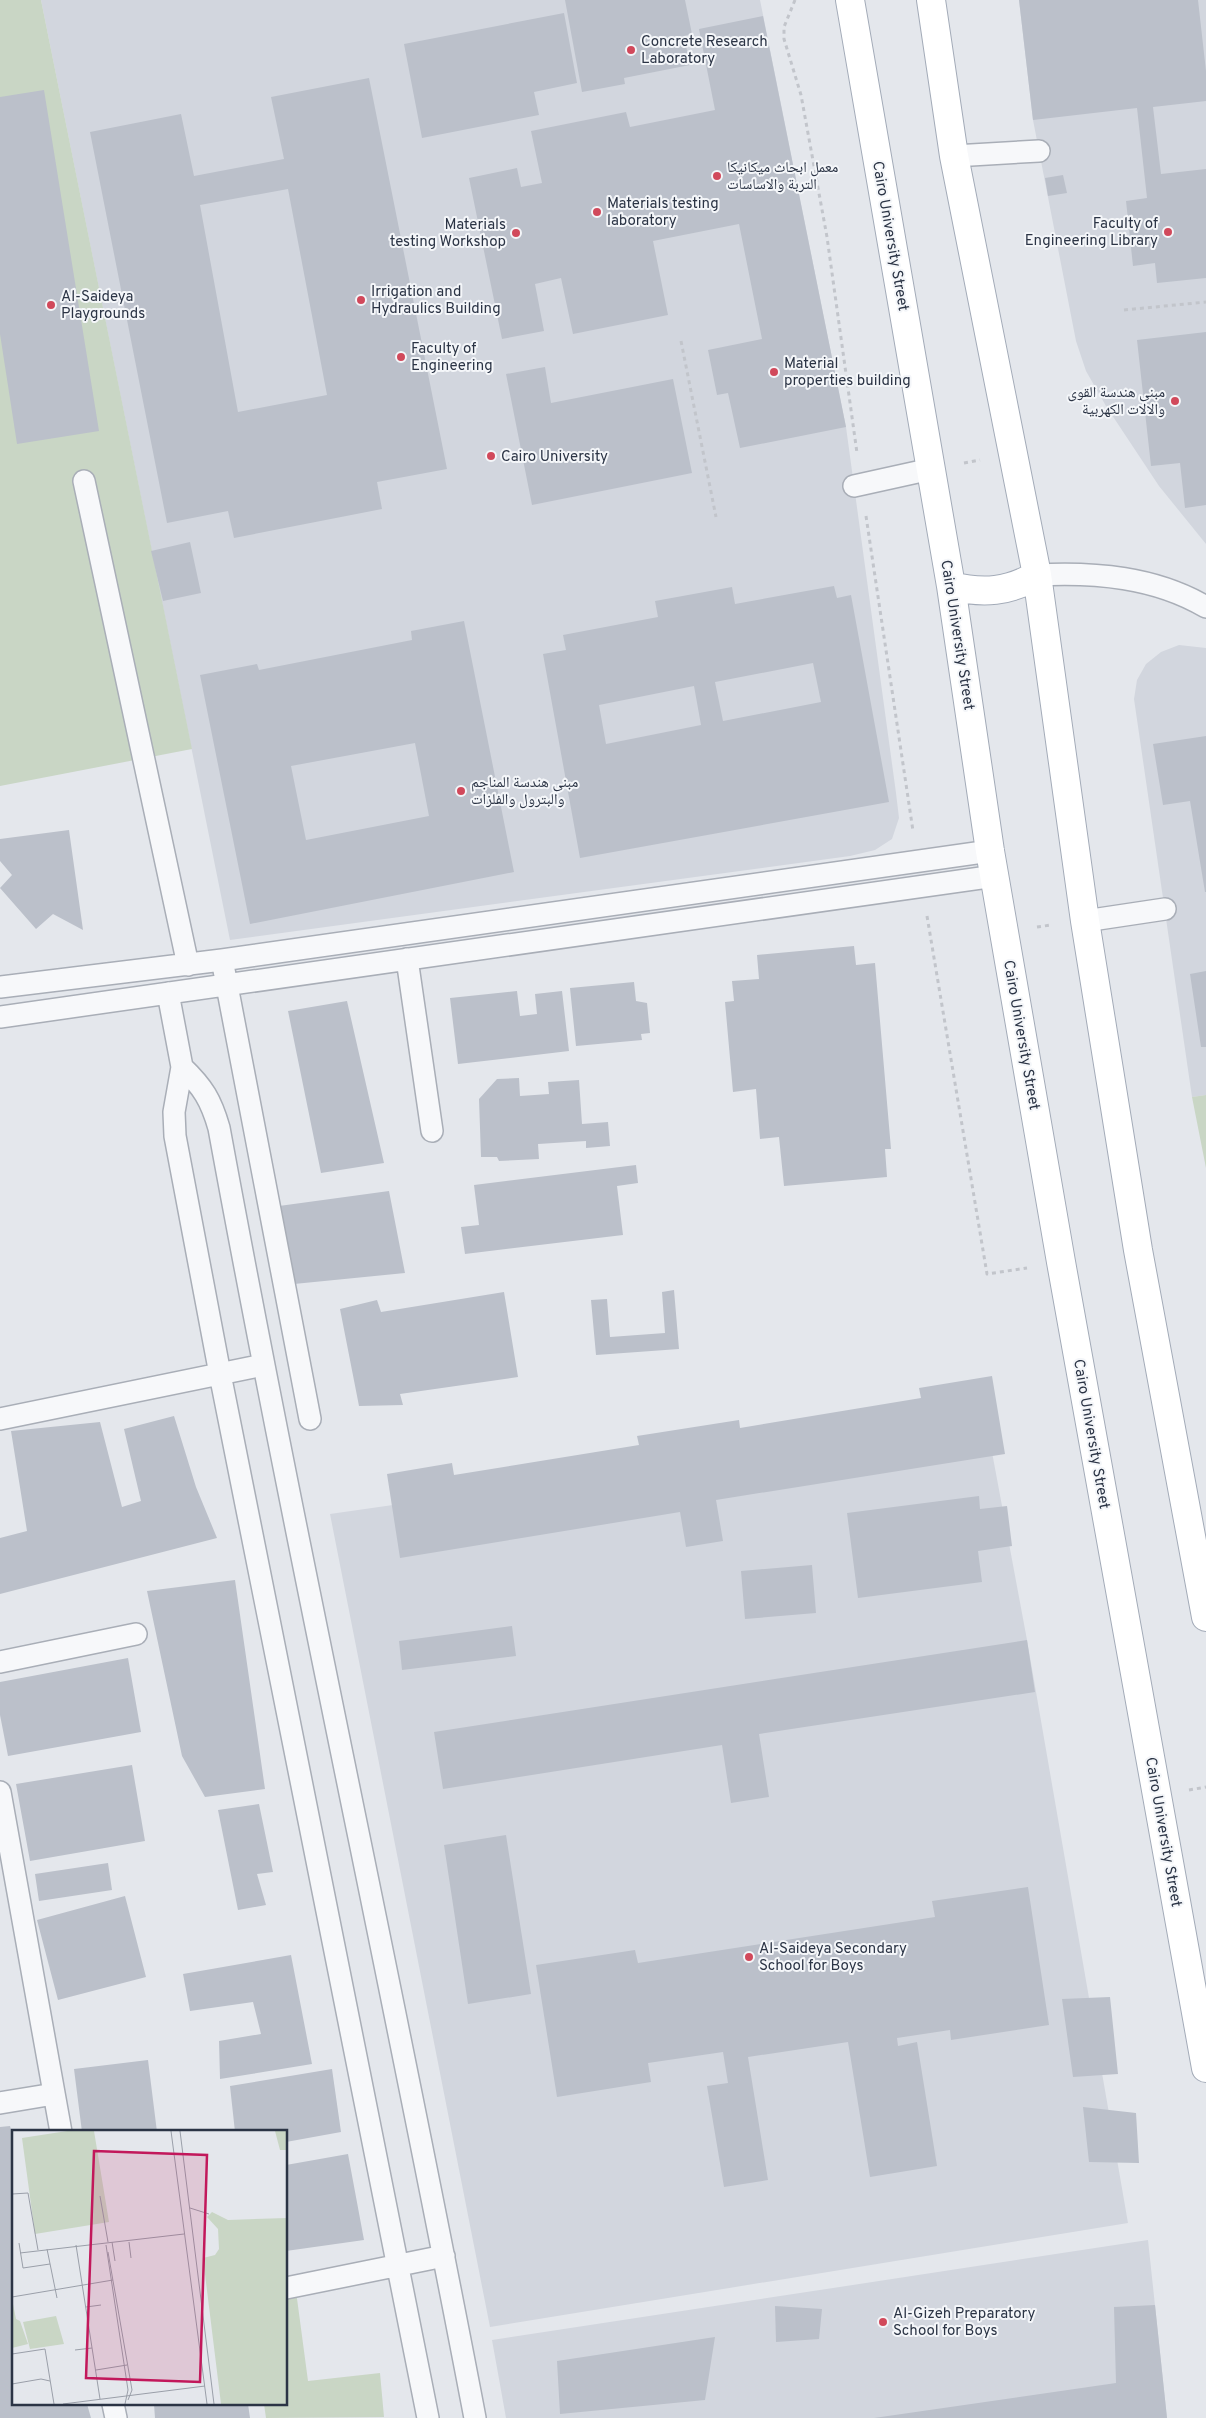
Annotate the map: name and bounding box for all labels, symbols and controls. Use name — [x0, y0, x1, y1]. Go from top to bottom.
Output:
place label: Concrete Research Laboratory — [641, 33, 768, 69]
marker: Concrete Research Laboratory — [625, 44, 637, 56]
place label: معمل ابحاث ميكانيكا التربة والاساسات — [727, 159, 839, 195]
street label: Cairo University Street — [867, 160, 912, 313]
marker: معمل ابحاث ميكانيكا التربة والاساسات — [711, 170, 723, 182]
place label: Materials testing laboratory — [607, 195, 719, 231]
marker: Materials testing laboratory — [591, 206, 603, 218]
place label: Faculty of Engineering Library — [1025, 215, 1158, 251]
place label: Materials testing Workshop — [390, 216, 506, 252]
marker: Faculty of Engineering Library — [1162, 226, 1174, 238]
marker: Materials testing Workshop — [510, 227, 522, 239]
place label: Irrigation and Hydraulics Building — [371, 283, 501, 319]
place label: Al-Saideya Playgrounds — [61, 288, 145, 324]
marker: Irrigation and Hydraulics Building — [355, 294, 367, 306]
marker: Al-Saideya Playgrounds — [45, 299, 57, 311]
place label: Faculty of Engineering — [411, 340, 493, 376]
marker: Faculty of Engineering — [395, 351, 407, 363]
place label: Material properties building — [784, 355, 911, 391]
marker: Material properties building — [768, 366, 780, 378]
place label: مبنى هندسة القوى والالات الكهربية — [1067, 384, 1165, 420]
marker: مبنى هندسة القوى والالات الكهربية — [1169, 395, 1181, 407]
place label: Cairo University — [501, 448, 608, 467]
marker: Cairo University — [485, 450, 497, 462]
street label: Cairo University Street — [935, 559, 978, 712]
place label: مبنى هندسة المناجم والبترول والفلزات — [471, 774, 578, 810]
marker: مبنى هندسة المناجم والبترول والفلزات — [455, 785, 467, 797]
street label: Cairo University Street — [998, 959, 1043, 1112]
street label: Cairo University Street — [1068, 1358, 1113, 1511]
street label: Cairo University Street — [1140, 1756, 1185, 1909]
place label: Al-Saideya Secondary School for Boys — [759, 1940, 907, 1976]
marker: Al-Saideya Secondary School for Boys — [743, 1951, 755, 1963]
inset map — [12, 2130, 288, 2406]
place label: Al-Gizeh Preparatory School for Boys — [893, 2305, 1036, 2341]
marker: Al-Gizeh Preparatory School for Boys — [877, 2316, 889, 2328]

